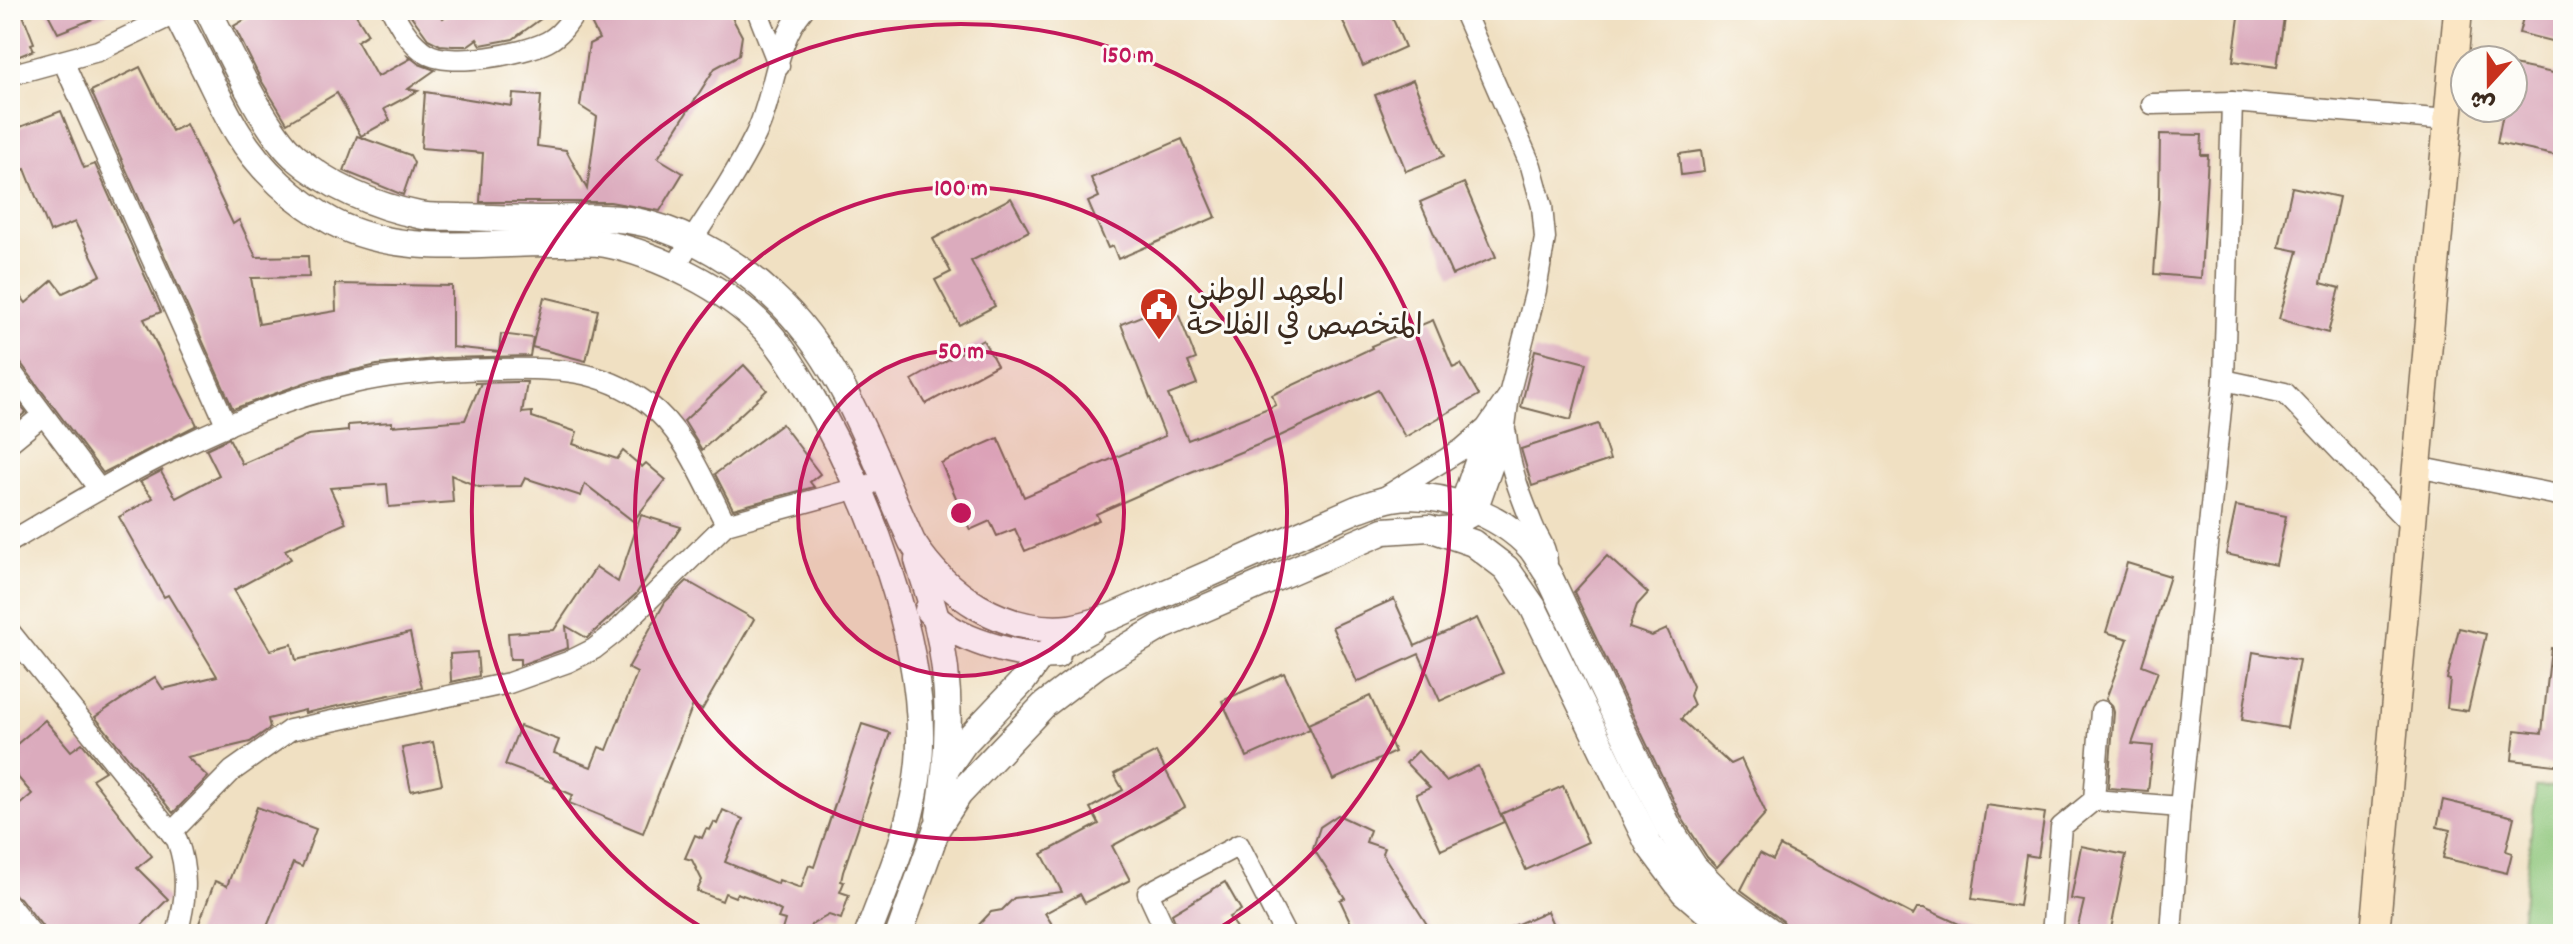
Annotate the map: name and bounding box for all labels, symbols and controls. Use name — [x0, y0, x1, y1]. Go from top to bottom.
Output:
text: 150 m — [1102, 40, 1154, 74]
north arrow — [2449, 44, 2529, 124]
text: ش — [2466, 81, 2500, 118]
text: 100 m — [934, 173, 988, 207]
place label: المعهد الوطني المتخصص في الفلاحة — [1187, 273, 1423, 350]
public building icon: المعهد الوطني المتخصص في الفلاحة — [1138, 286, 1180, 341]
text: 50 m — [938, 336, 984, 370]
centre of rings — [947, 499, 975, 527]

